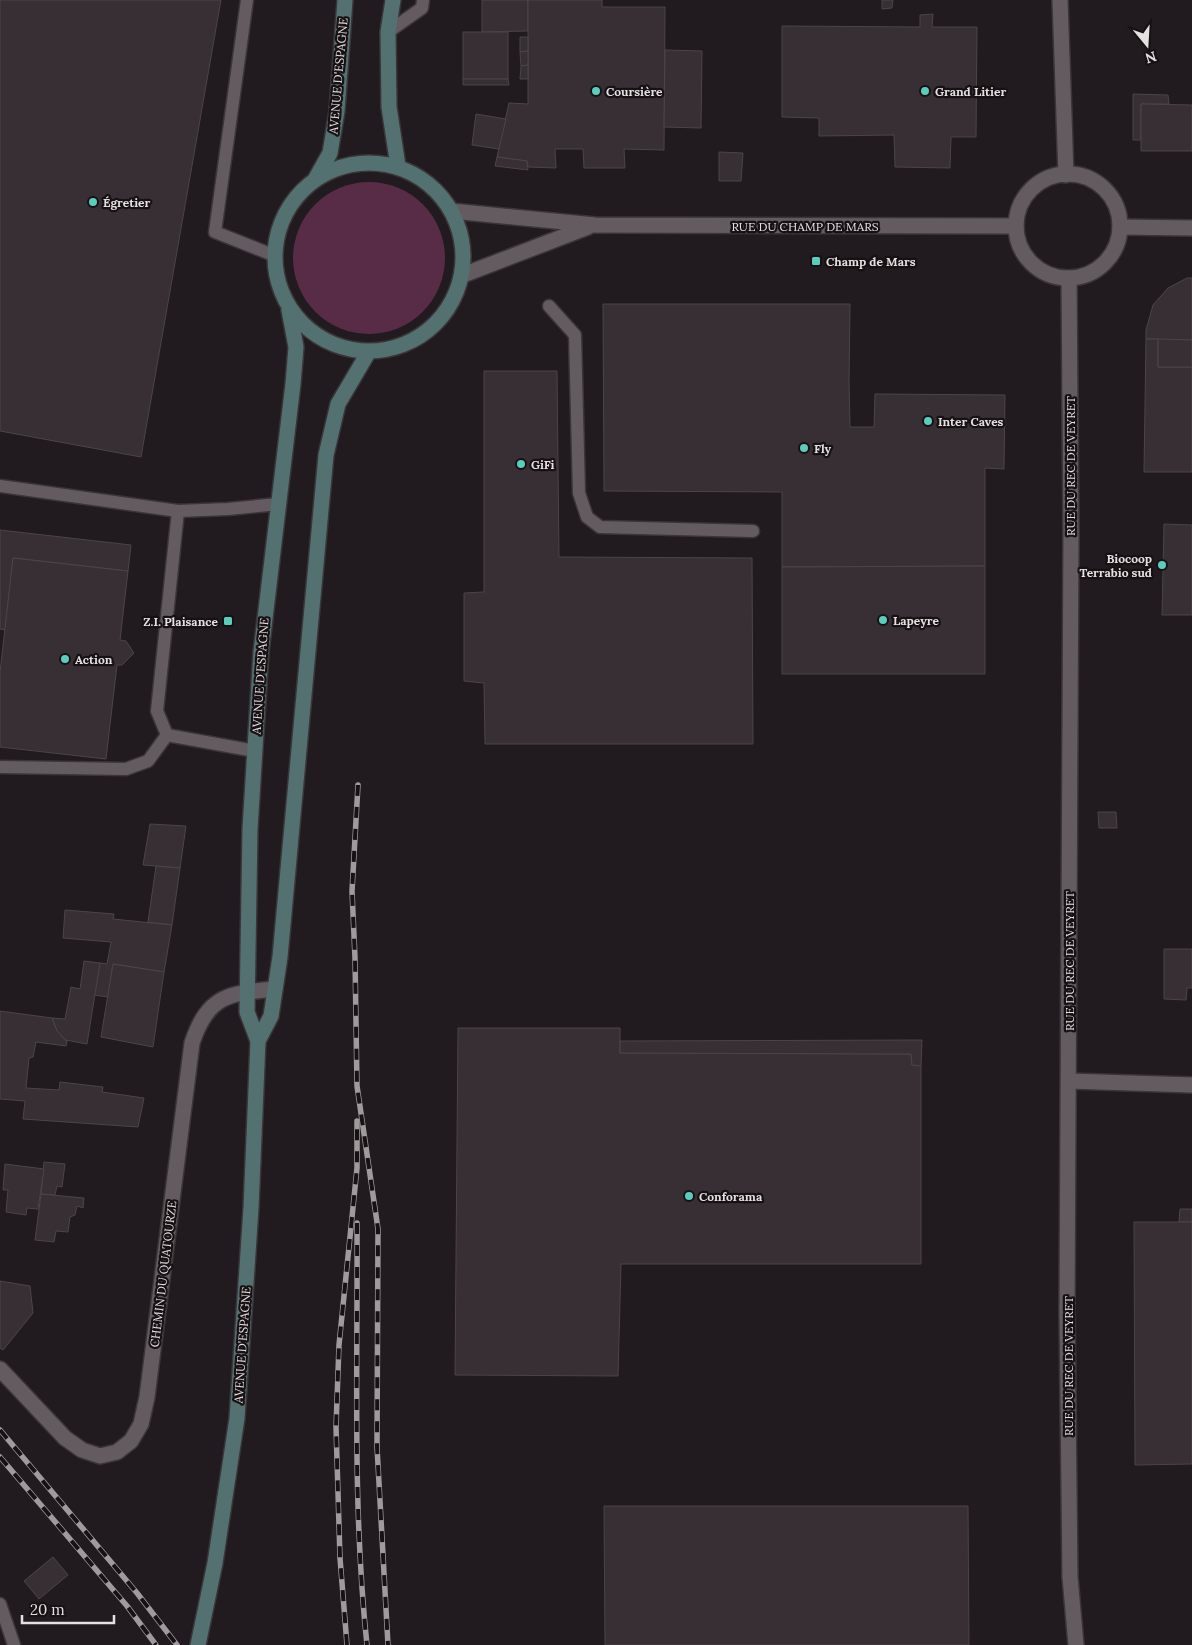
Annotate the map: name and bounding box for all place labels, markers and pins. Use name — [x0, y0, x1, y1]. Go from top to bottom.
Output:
place label: Coursière — [606, 84, 663, 99]
place label: Grand Litier — [935, 84, 1006, 99]
marker: Coursière — [590, 85, 602, 97]
marker: Grand Litier — [919, 85, 931, 97]
place label: Égretier — [103, 195, 151, 210]
marker: Égretier — [87, 196, 99, 208]
place label: Champ de Mars — [826, 254, 916, 269]
marker: Champ de Mars — [810, 255, 822, 267]
place label: Inter Caves — [938, 414, 1004, 429]
marker: Inter Caves — [922, 415, 934, 427]
place label: Fly — [814, 441, 832, 456]
marker: Fly — [798, 442, 810, 454]
place label: GiFi — [531, 457, 555, 472]
marker: GiFi — [515, 458, 527, 470]
place label: Biocoop Terrabio sud — [1079, 551, 1152, 580]
marker: Biocoop Terrabio sud — [1156, 559, 1168, 571]
place label: Lapeyre — [893, 613, 939, 628]
place label: Z.I. Plaisance — [143, 614, 219, 629]
marker: Lapeyre — [877, 614, 889, 626]
marker: Z.I. Plaisance — [222, 615, 234, 627]
place label: Action — [75, 652, 113, 667]
marker: Action — [59, 653, 71, 665]
place label: Conforama — [699, 1189, 763, 1204]
marker: Conforama — [683, 1190, 695, 1202]

